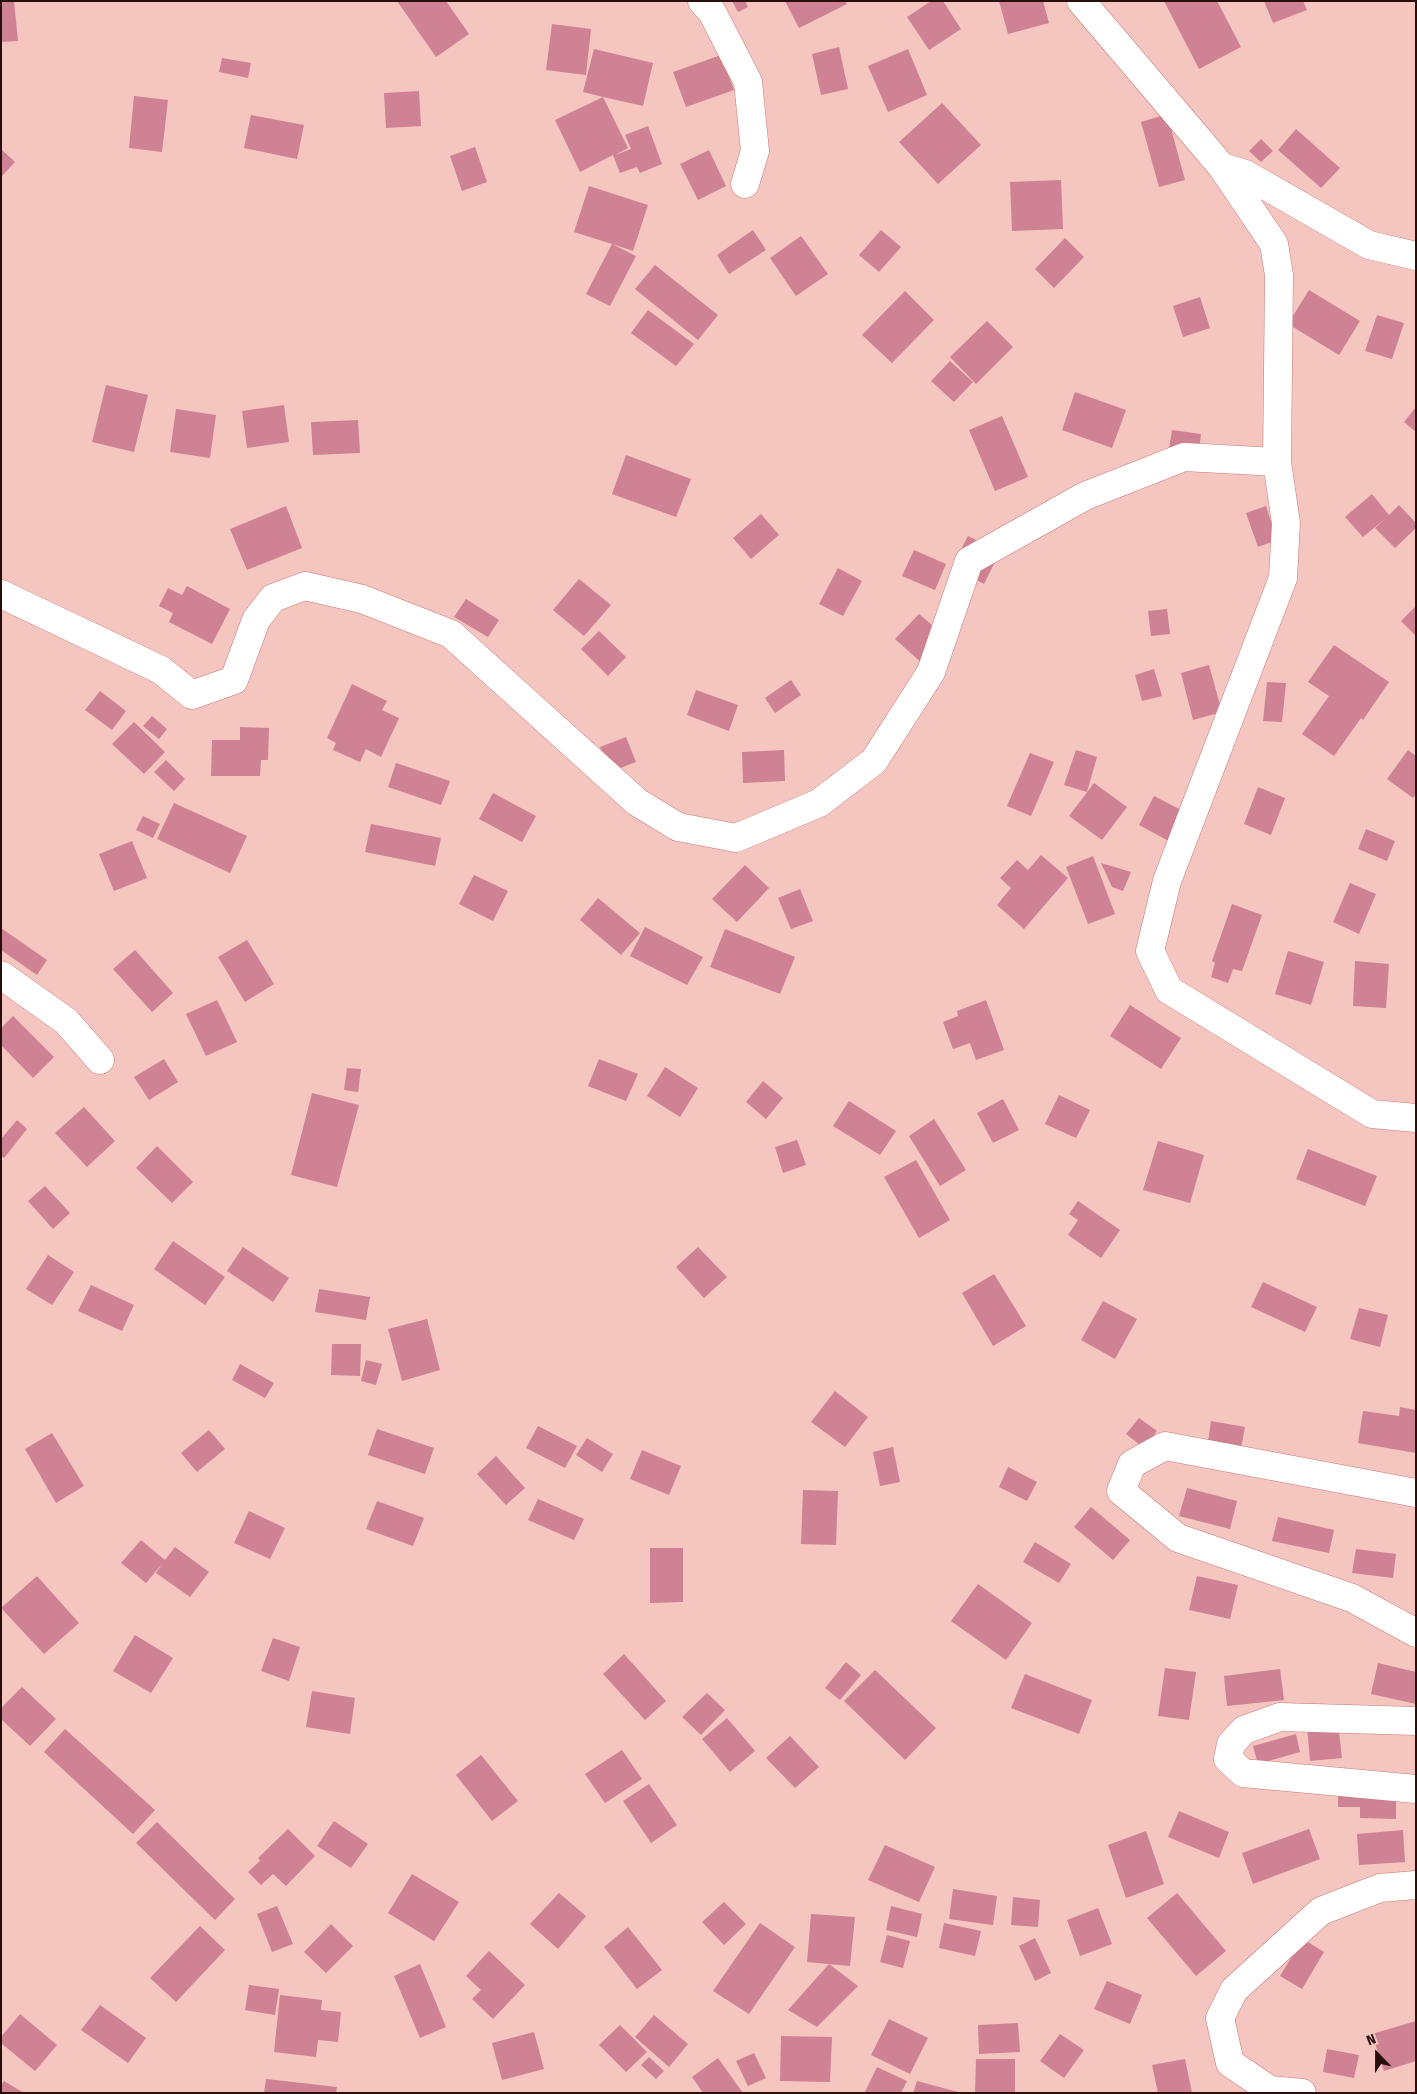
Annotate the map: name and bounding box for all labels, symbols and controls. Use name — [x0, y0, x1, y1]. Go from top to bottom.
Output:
north arrow — [1352, 2029, 1402, 2079]
text: N — [1364, 2030, 1378, 2049]

